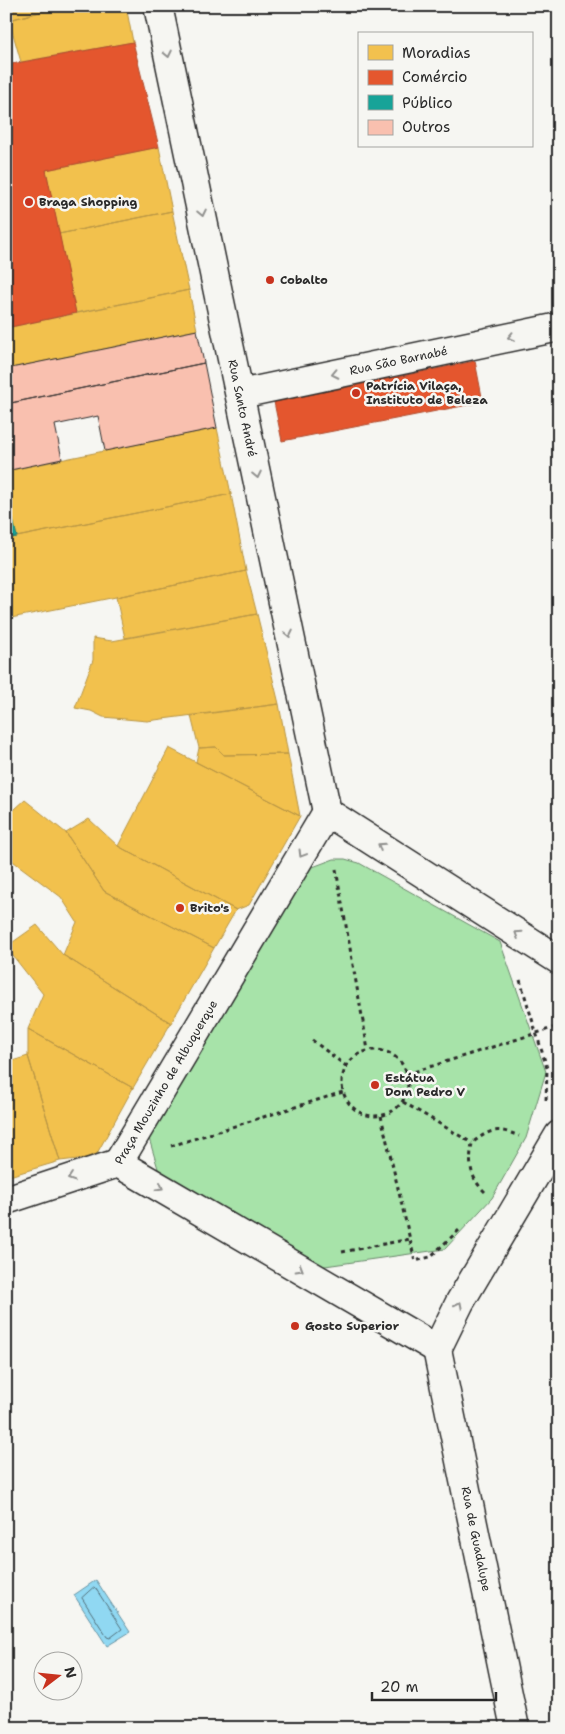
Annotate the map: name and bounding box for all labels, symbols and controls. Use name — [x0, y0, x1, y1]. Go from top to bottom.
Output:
legend — [358, 32, 532, 148]
text: Moradias — [402, 43, 471, 63]
one-way arrow — [162, 50, 173, 58]
text: Comércio — [402, 67, 467, 87]
text: Público — [402, 93, 453, 113]
text: Outros — [402, 117, 450, 137]
place label: Braga Shopping — [39, 194, 137, 210]
marker: Braga Shopping — [23, 196, 35, 208]
one-way arrow — [196, 209, 206, 217]
place label: Cobalto — [280, 272, 328, 288]
marker: Cobalto — [264, 274, 276, 286]
one-way arrow — [507, 332, 515, 342]
street label: Rua São Barnabé — [348, 343, 449, 379]
street label: Rua Santo André — [224, 358, 260, 459]
one-way arrow — [330, 368, 339, 379]
place label: Patrícia Vilaça, Instituto de Beleza — [366, 378, 489, 408]
marker: Patrícia Vilaça, Instituto de Beleza — [350, 387, 362, 399]
one-way arrow — [251, 470, 261, 479]
one-way arrow — [284, 629, 294, 638]
one-way arrow — [377, 843, 386, 852]
one-way arrow — [298, 848, 308, 857]
place label: Brito's — [190, 900, 229, 916]
marker: Brito's — [174, 902, 186, 914]
one-way arrow — [514, 930, 523, 940]
street label: Praça Mouzinho de Albuquerque — [111, 997, 221, 1167]
place label: Estátua Dom Pedro V — [385, 1070, 466, 1100]
marker: Estátua Dom Pedro V — [369, 1079, 381, 1091]
one-way arrow — [68, 1172, 76, 1182]
one-way arrow — [154, 1181, 163, 1191]
one-way arrow — [295, 1263, 304, 1273]
one-way arrow — [453, 1301, 463, 1310]
place label: Gosto Superior — [305, 1318, 400, 1334]
marker: Gosto Superior — [289, 1320, 301, 1332]
street label: Rua de Guadalupe — [457, 1485, 495, 1593]
north arrow — [32, 1652, 82, 1702]
text: N — [60, 1665, 81, 1680]
scale bar — [372, 1669, 496, 1701]
text: 20 m — [380, 1677, 419, 1697]

